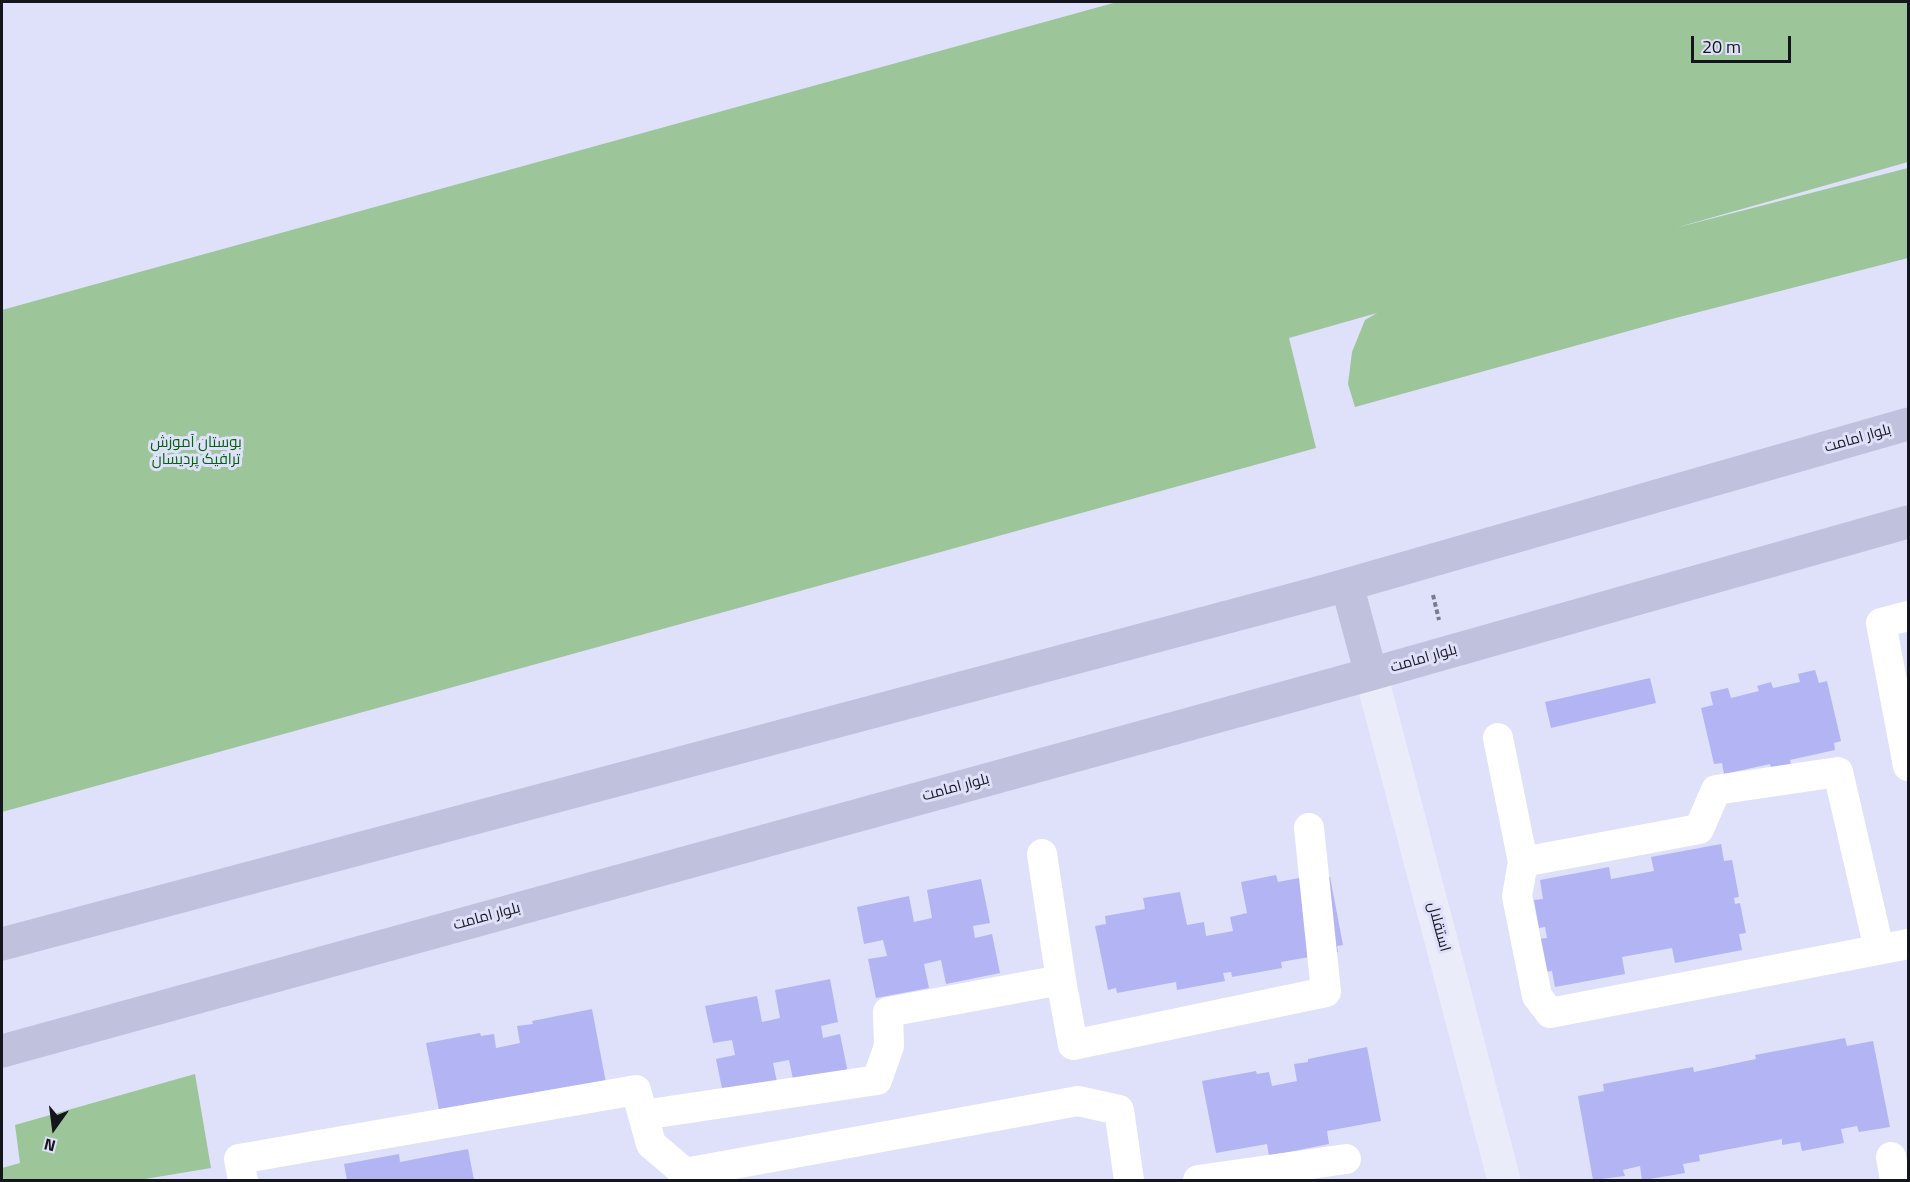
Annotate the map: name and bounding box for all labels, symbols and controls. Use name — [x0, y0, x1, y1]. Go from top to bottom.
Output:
scale bar — [1694, 24, 1794, 62]
text: 20 m — [1702, 33, 1741, 60]
street label: بلوار امامت — [1823, 421, 1893, 457]
park label: بوستان آموزش ترافیک پردیسان — [150, 434, 242, 469]
street label: بلوار امامت — [1389, 641, 1459, 677]
street label: بلوار امامت — [921, 770, 991, 806]
street label: بلوار امامت — [452, 899, 522, 935]
street label: استقلال — [1423, 900, 1453, 954]
north arrow — [24, 1098, 84, 1158]
text: N — [41, 1132, 58, 1158]

